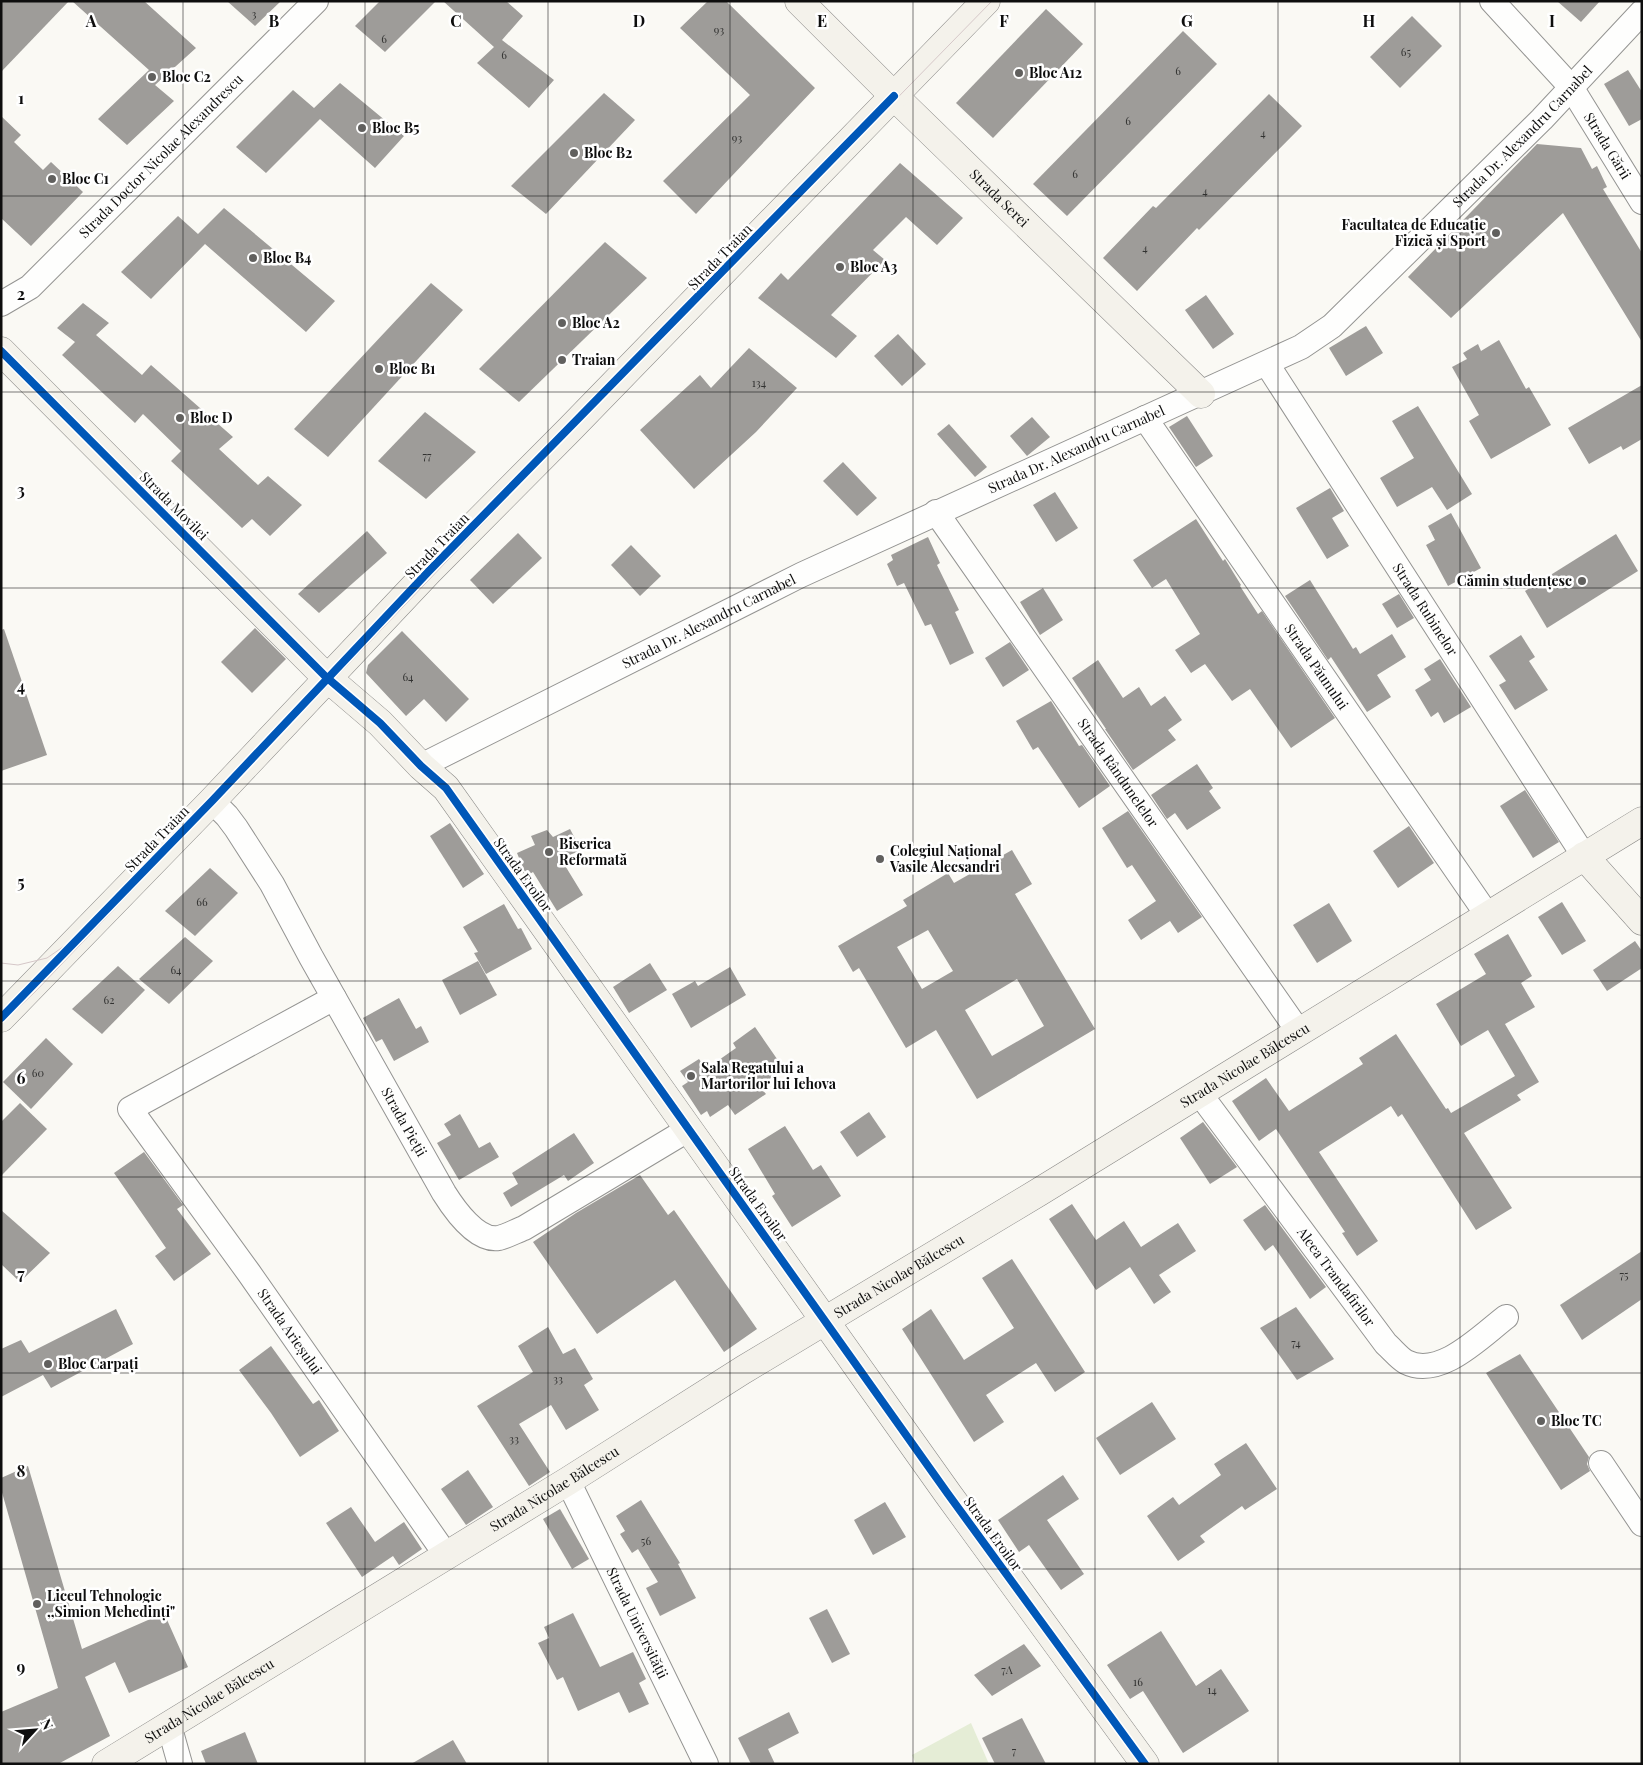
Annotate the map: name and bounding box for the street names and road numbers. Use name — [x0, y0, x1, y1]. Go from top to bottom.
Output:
street label: Strada Dr. Alexandru Carnabel — [1448, 61, 1596, 211]
street label: Strada Doctor Nicolae Alexandrescu — [75, 69, 247, 242]
street label: Strada Gării — [1580, 109, 1636, 183]
street label: Strada Serei — [966, 165, 1033, 231]
street label: Strada Traian — [683, 219, 756, 294]
street label: Strada Dr. Alexandru Carnabel — [985, 400, 1168, 497]
street label: Strada Movilei — [136, 467, 213, 544]
street label: Strada Traian — [400, 508, 473, 583]
street label: Strada Rubinelor — [1389, 559, 1463, 660]
street label: Strada Dr. Alexandru Carnabel — [618, 569, 799, 673]
street label: Strada Păunului — [1280, 620, 1353, 713]
street label: Strada Rândunelelor — [1074, 714, 1164, 831]
street label: Strada Traian — [120, 801, 193, 876]
street label: Strada Eroilor — [490, 833, 557, 917]
street label: Strada Nicolae Bălcescu — [1176, 1018, 1313, 1112]
street label: Strada Pieții — [377, 1084, 432, 1160]
street label: Strada Eroilor — [725, 1162, 792, 1246]
street label: Aleea Trandafirilor — [1293, 1222, 1380, 1331]
street label: Strada Nicolae Bălcescu — [830, 1229, 967, 1322]
street label: Strada Arieșului — [254, 1284, 327, 1378]
street label: Strada Nicolae Bălcescu — [486, 1441, 622, 1536]
street label: Strada Eroilor — [960, 1492, 1027, 1576]
street label: Strada Universității — [603, 1564, 673, 1682]
street label: Strada Nicolae Bălcescu — [141, 1653, 277, 1747]

